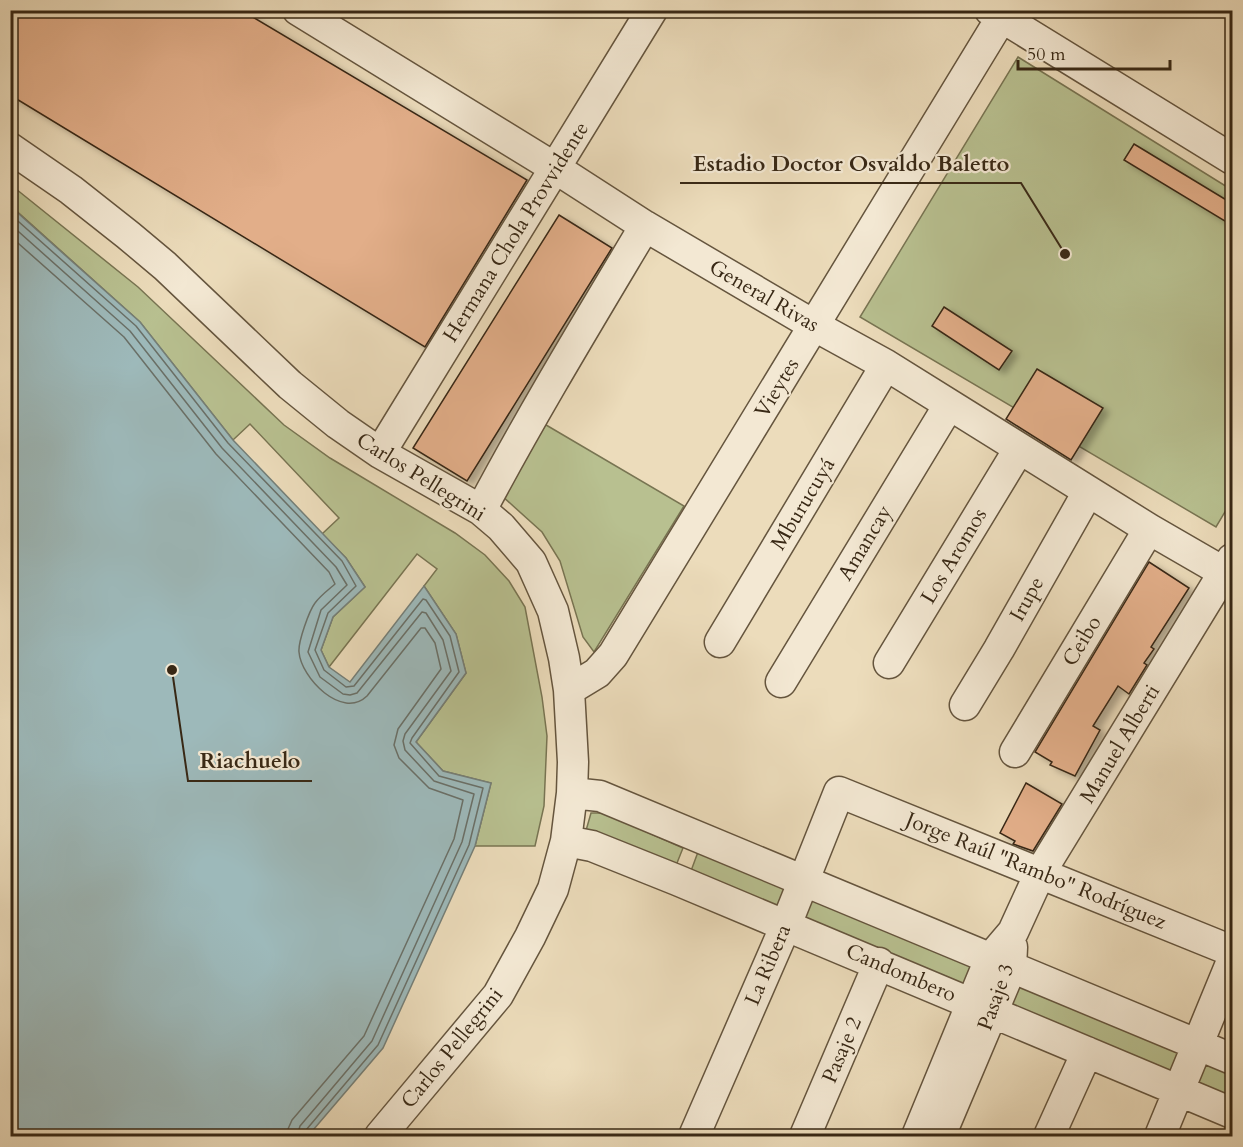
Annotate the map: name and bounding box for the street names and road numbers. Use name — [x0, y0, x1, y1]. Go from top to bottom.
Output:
street label: Hermana Chola Provvidente — [436, 116, 596, 348]
street label: General Rivas — [704, 253, 824, 339]
street label: Vieytes — [748, 353, 806, 423]
street label: Carlos Pellegrini — [351, 426, 491, 528]
street label: Mburucuyá — [764, 452, 842, 556]
street label: Amancay — [831, 500, 899, 586]
street label: Los Aromos — [914, 503, 994, 609]
street label: Irupe — [1003, 571, 1051, 627]
street label: Ceibo — [1056, 610, 1108, 672]
street label: Manuel Alberti — [1073, 679, 1167, 809]
street label: Jorge Raúl "Rambo" Rodríguez — [899, 804, 1171, 937]
street label: La Ribera — [738, 920, 798, 1010]
street label: Candombero — [841, 937, 961, 1009]
street label: Pasaje 3 — [970, 959, 1022, 1035]
street label: Carlos Pellegrini — [394, 981, 510, 1114]
street label: Pasaje 2 — [815, 1012, 869, 1088]

